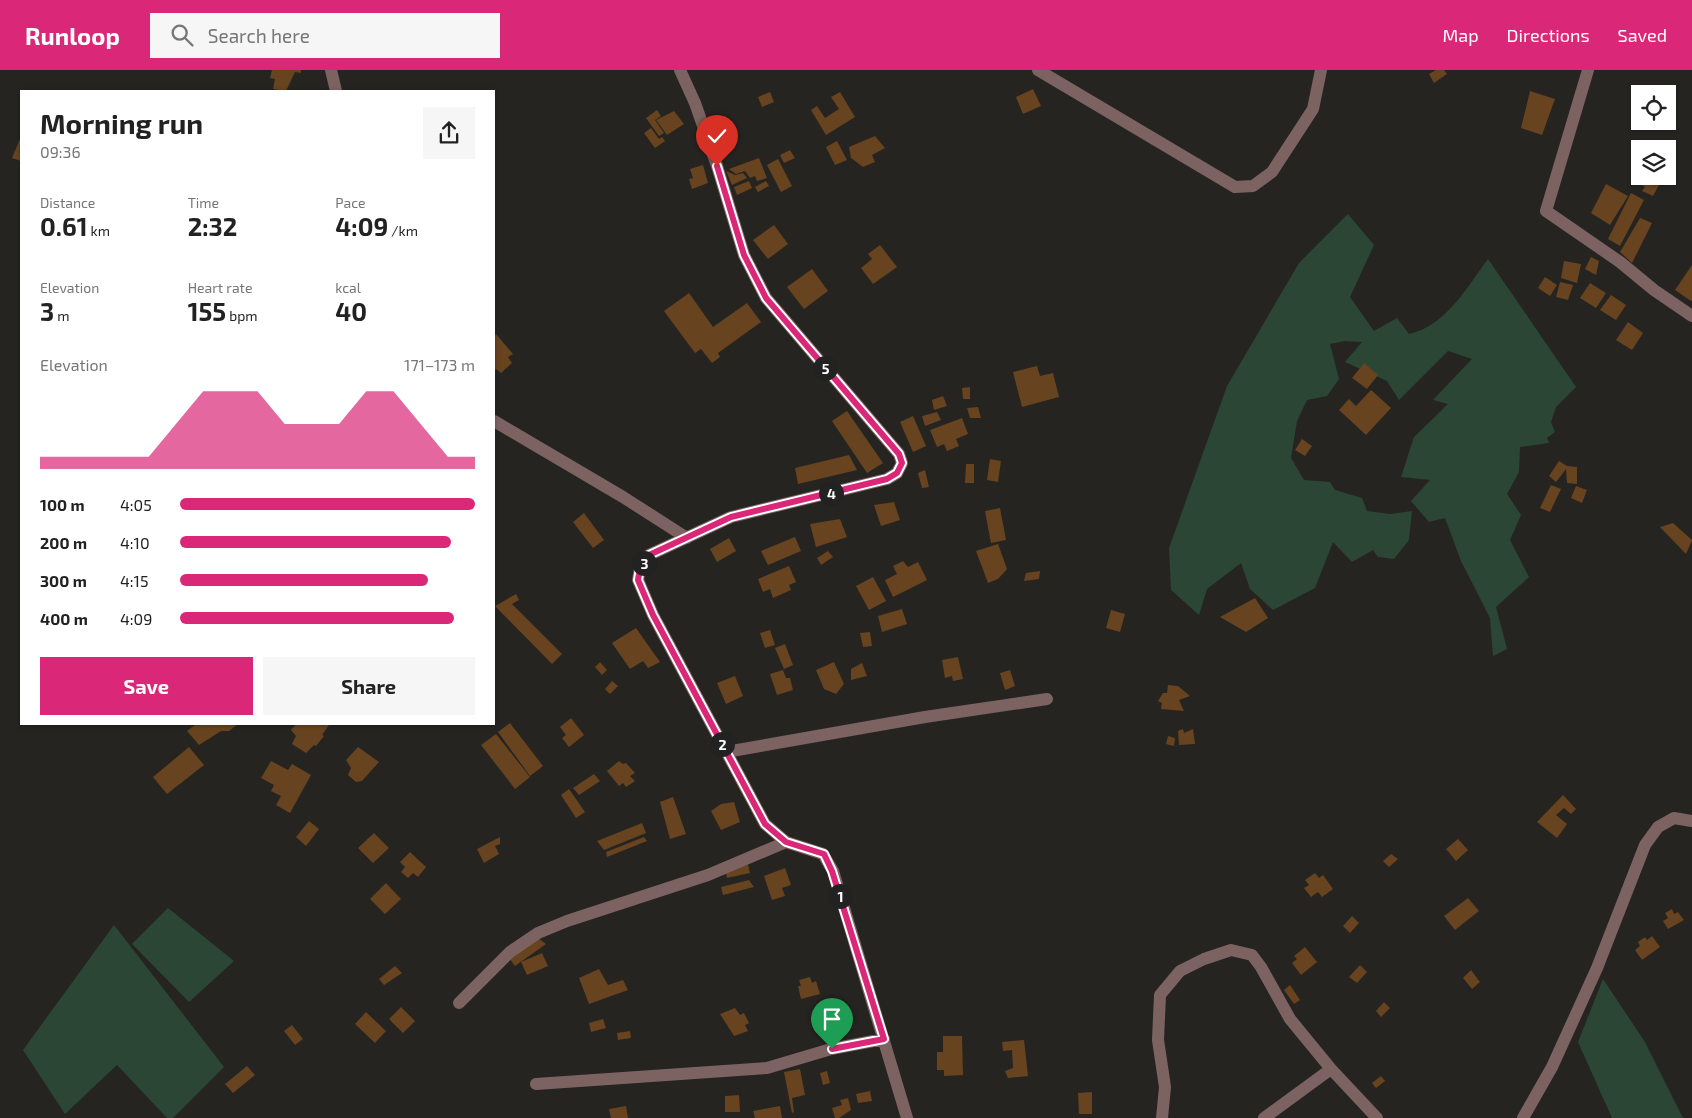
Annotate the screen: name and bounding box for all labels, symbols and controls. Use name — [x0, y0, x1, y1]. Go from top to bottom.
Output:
search box — [150, 13, 500, 58]
text: Runloop — [25, 21, 120, 50]
icon: search — [168, 21, 196, 49]
text: Search here — [208, 24, 310, 47]
text: Map — [1442, 24, 1479, 46]
text: Directions — [1507, 24, 1590, 46]
text: Saved — [1618, 24, 1667, 46]
map controls — [1631, 85, 1676, 185]
button: locate — [1631, 85, 1676, 130]
text: Morning run — [40, 106, 203, 140]
button: share — [423, 107, 475, 159]
pin — [696, 115, 738, 166]
icon: check — [703, 122, 731, 150]
button: layers — [1631, 140, 1676, 185]
text: 09:36 — [40, 142, 81, 161]
text: Distance — [40, 194, 95, 211]
text: Time — [188, 194, 219, 211]
text: Pace — [335, 194, 365, 211]
text: 0.61 — [40, 211, 87, 241]
text: 2:32 — [188, 211, 237, 241]
text: 4:09 — [335, 211, 388, 241]
text: km — [87, 222, 110, 239]
text: /km — [388, 222, 418, 239]
text: Elevation — [40, 279, 99, 296]
text: Heart rate — [188, 279, 252, 296]
text: kcal — [335, 279, 361, 296]
text: 3 — [40, 296, 54, 326]
text: 155 — [188, 296, 226, 326]
text: 40 — [335, 296, 367, 326]
text: m — [54, 307, 70, 324]
text: bpm — [226, 307, 258, 324]
text: Elevation — [40, 355, 108, 374]
text: 171–173 m — [404, 355, 475, 374]
pin: 5 — [812, 356, 838, 380]
text: 5 — [822, 360, 829, 377]
pin: 4 — [818, 480, 844, 506]
text: 4 — [827, 485, 836, 502]
text: 100 m — [40, 495, 85, 514]
text: 4:05 — [120, 495, 152, 514]
text: 200 m — [40, 533, 87, 552]
text: 4:10 — [120, 533, 150, 552]
pin: 3 — [632, 550, 656, 576]
text: 3 — [641, 555, 648, 572]
text: 300 m — [40, 571, 87, 590]
text: 4:15 — [120, 571, 149, 590]
text: 400 m — [40, 609, 88, 628]
text: 4:09 — [120, 609, 152, 628]
button: Save — [40, 657, 253, 715]
button: Share — [263, 657, 475, 715]
pin: 2 — [710, 732, 734, 756]
text: 2 — [718, 736, 727, 753]
pin: 1 — [828, 884, 852, 908]
text: 1 — [837, 888, 844, 905]
pin — [811, 998, 853, 1049]
icon: arrive — [818, 1005, 846, 1033]

